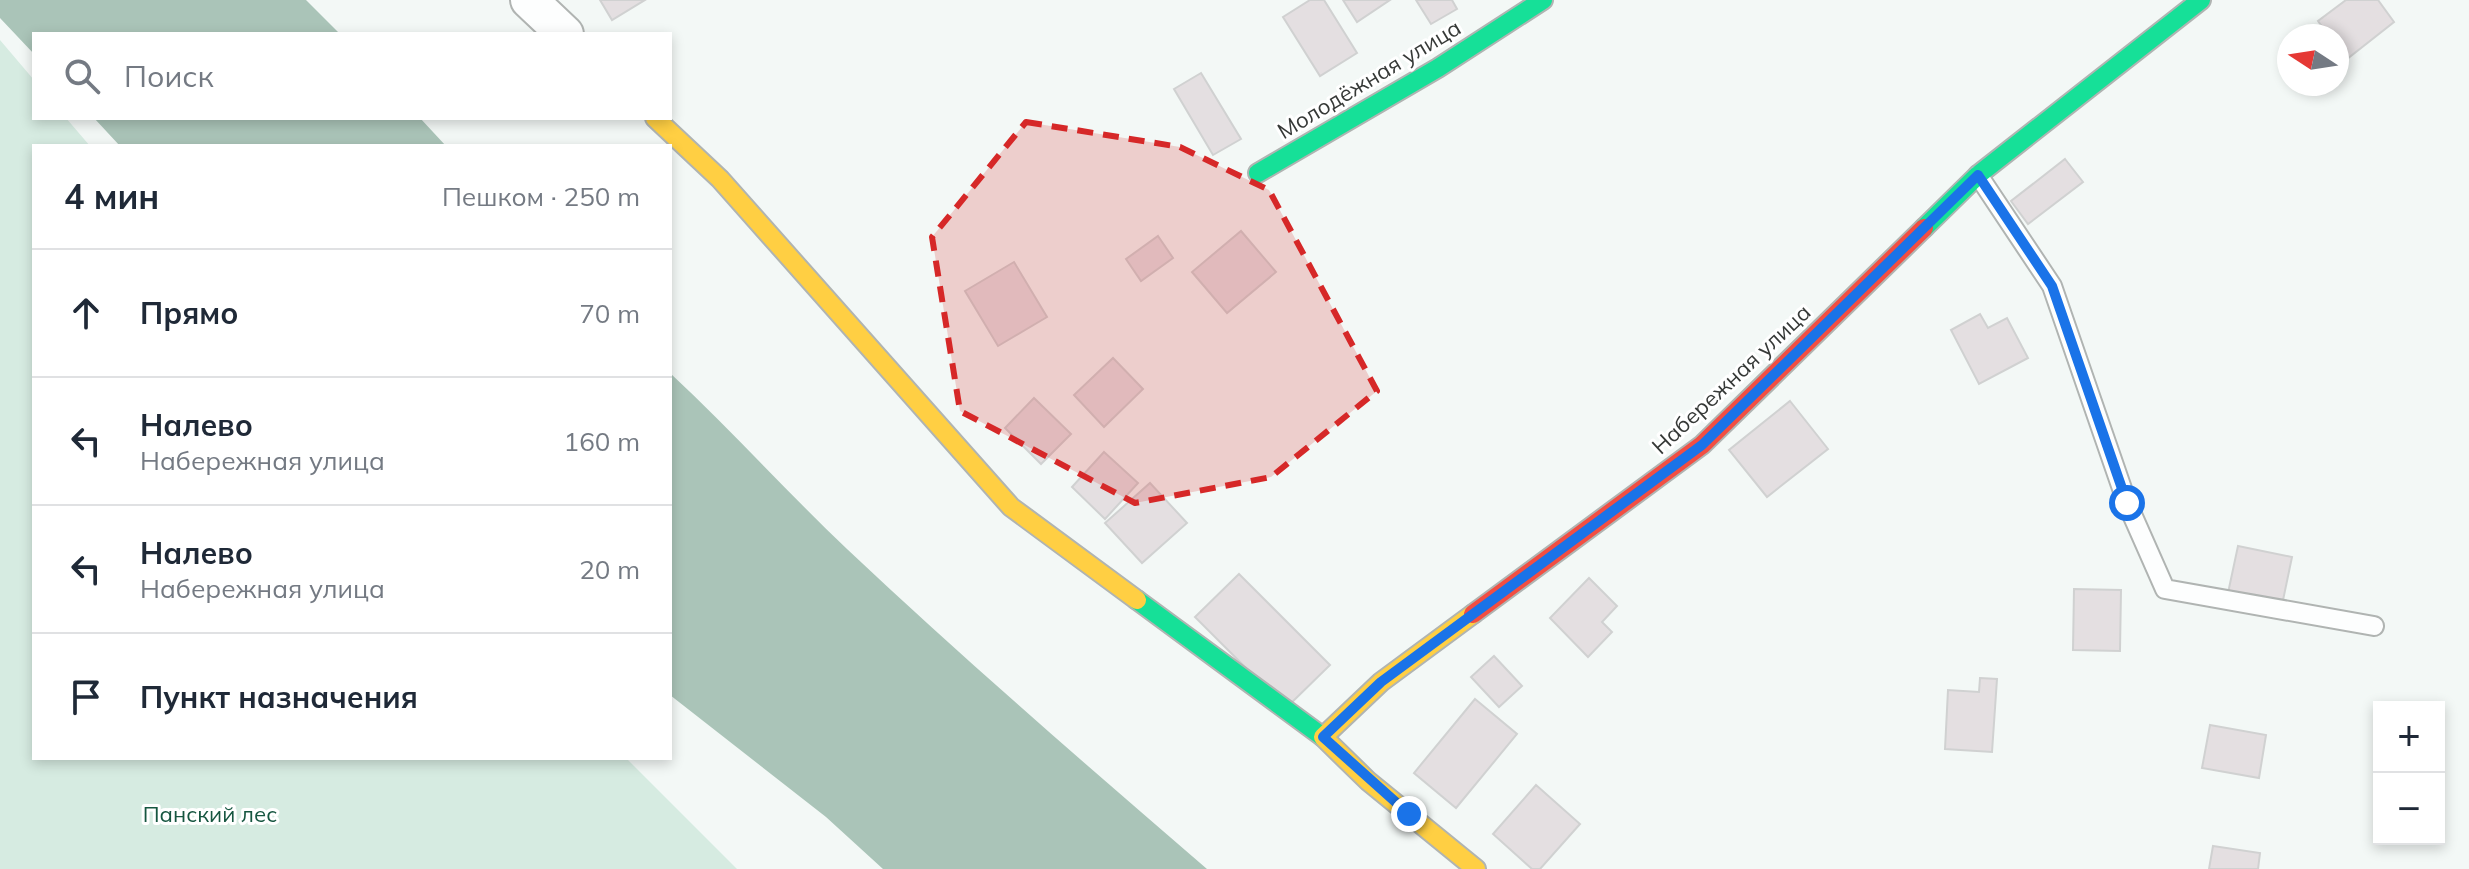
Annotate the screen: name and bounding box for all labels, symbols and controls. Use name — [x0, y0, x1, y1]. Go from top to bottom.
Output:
street label: Молодёжная улица — [1272, 13, 1466, 145]
north arrow — [2277, 24, 2349, 96]
search box — [32, 32, 672, 120]
icon: search — [60, 54, 104, 98]
text: Поиск — [124, 57, 214, 95]
text: 4 мин — [64, 175, 159, 218]
text: Пешком · 250 m — [442, 180, 640, 213]
icon: ahead — [64, 291, 108, 335]
text: Прямо — [140, 294, 238, 332]
text: 70 m — [579, 297, 640, 330]
street label: Набережная улица — [1646, 298, 1816, 460]
text: Налево — [140, 406, 253, 444]
icon: left — [64, 419, 108, 463]
text: 160 m — [564, 425, 640, 458]
text: Набережная улица — [140, 444, 385, 477]
route start — [2109, 485, 2145, 521]
text: Налево — [140, 534, 253, 572]
icon: left — [64, 547, 108, 591]
text: 20 m — [579, 553, 640, 586]
text: Набережная улица — [140, 572, 385, 605]
icon: arrive — [64, 675, 108, 719]
text: Пункт назначения — [140, 678, 418, 716]
map controls — [2373, 701, 2445, 845]
button: + — [2373, 701, 2445, 773]
button: − — [2373, 773, 2445, 845]
route end — [1391, 796, 1427, 832]
park label: Панский лес — [143, 800, 277, 828]

